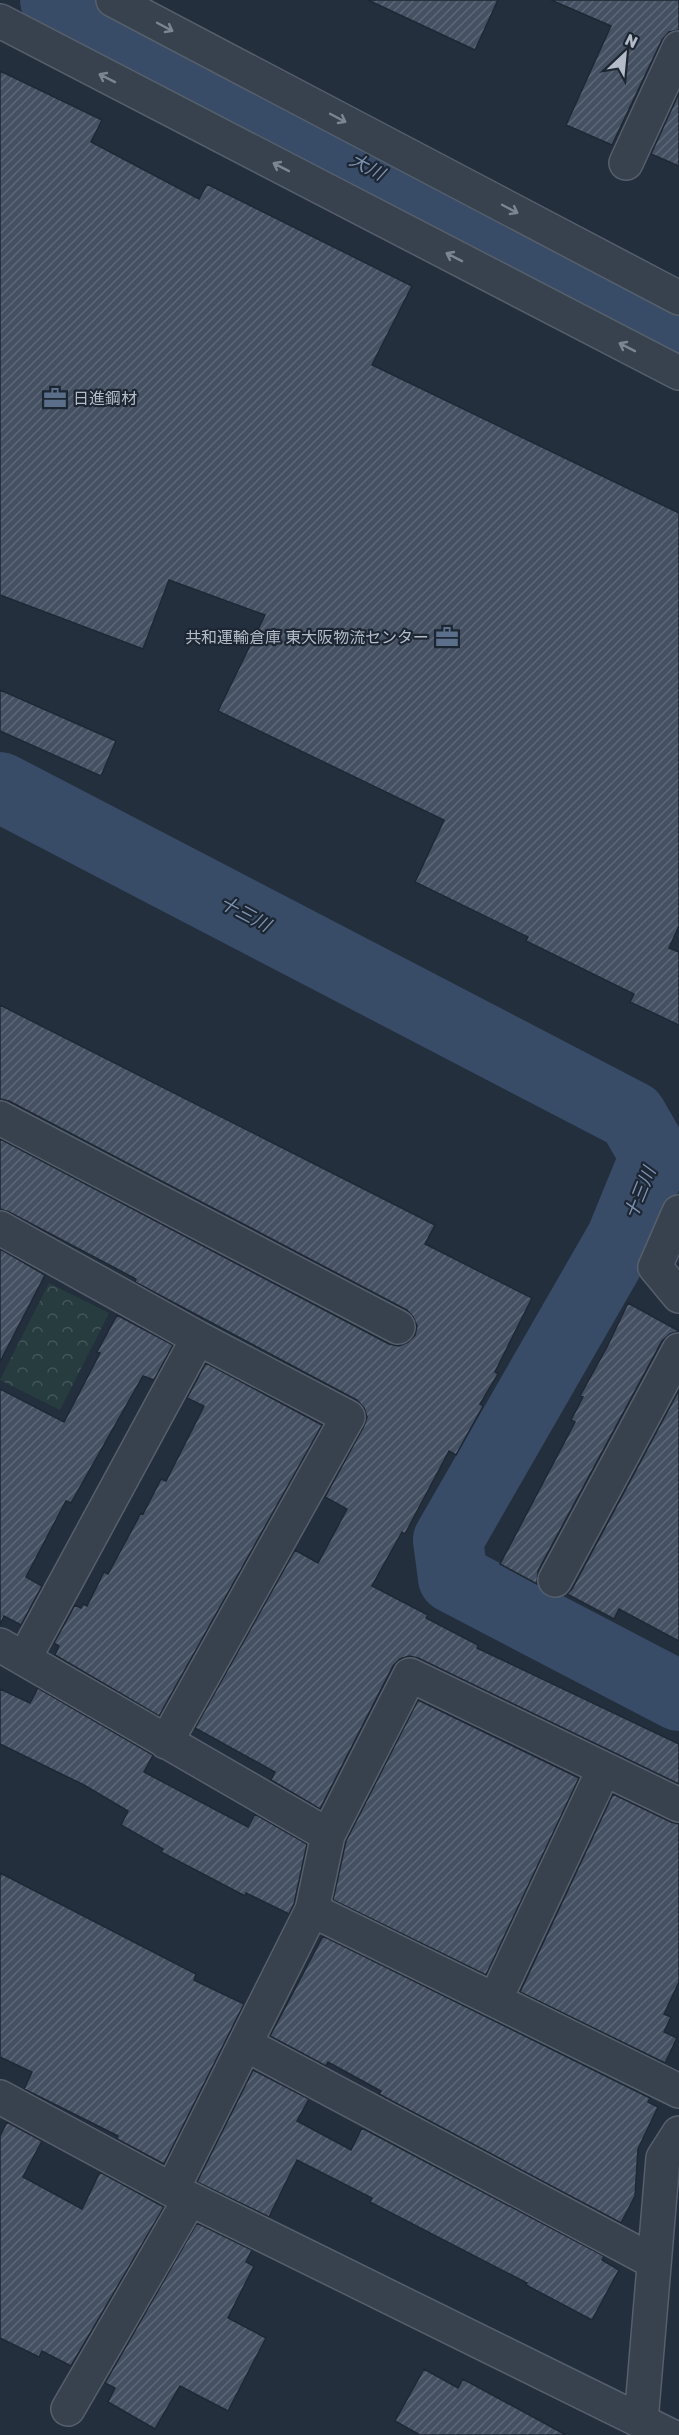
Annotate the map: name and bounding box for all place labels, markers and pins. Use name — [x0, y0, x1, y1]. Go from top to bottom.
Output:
office icon: 日進鋼材 — [42, 385, 68, 411]
place label: 日進鋼材 — [73, 389, 137, 408]
office icon: 共和運輸倉庫 東大阪物流センター — [434, 624, 460, 650]
place label: 共和運輸倉庫 東大阪物流センター — [185, 628, 429, 647]

